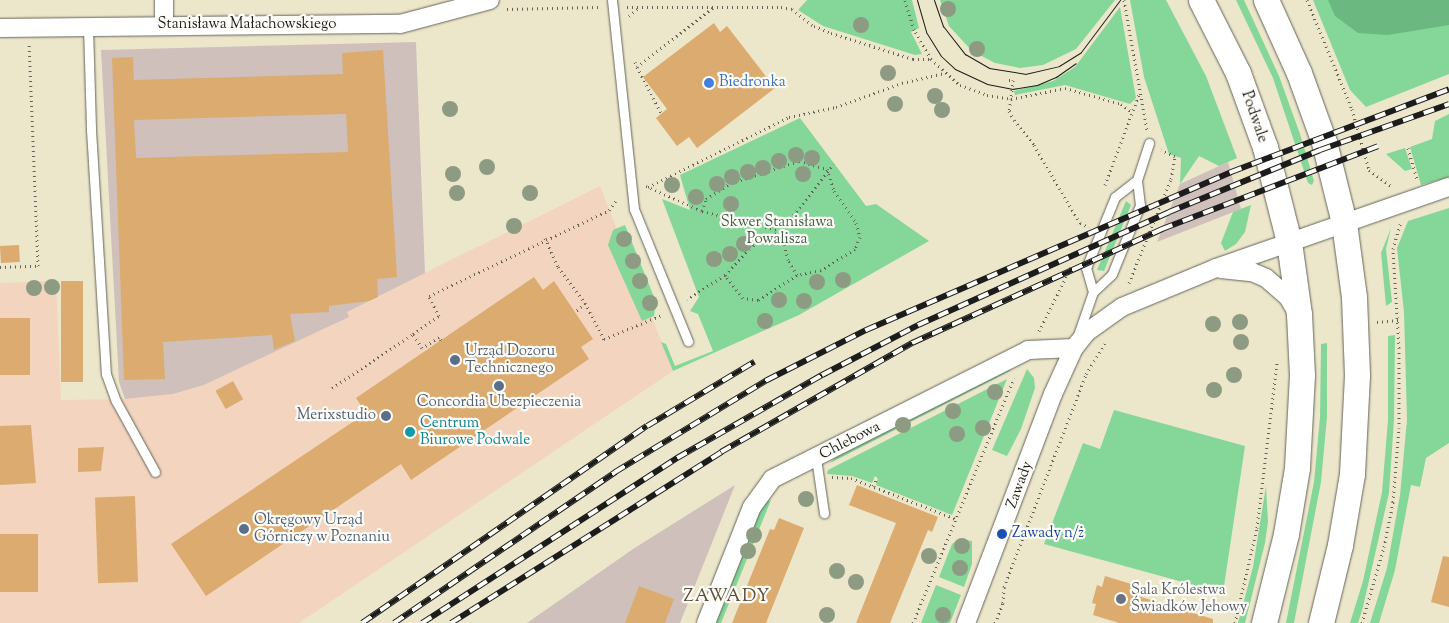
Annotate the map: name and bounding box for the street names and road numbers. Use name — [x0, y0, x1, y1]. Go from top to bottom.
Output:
street label: Stanisława Małachowskiego — [158, 16, 336, 34]
street label: Podwale — [1237, 89, 1271, 145]
street label: Chlebowa — [817, 418, 883, 464]
street label: Zawady — [1003, 459, 1037, 511]

